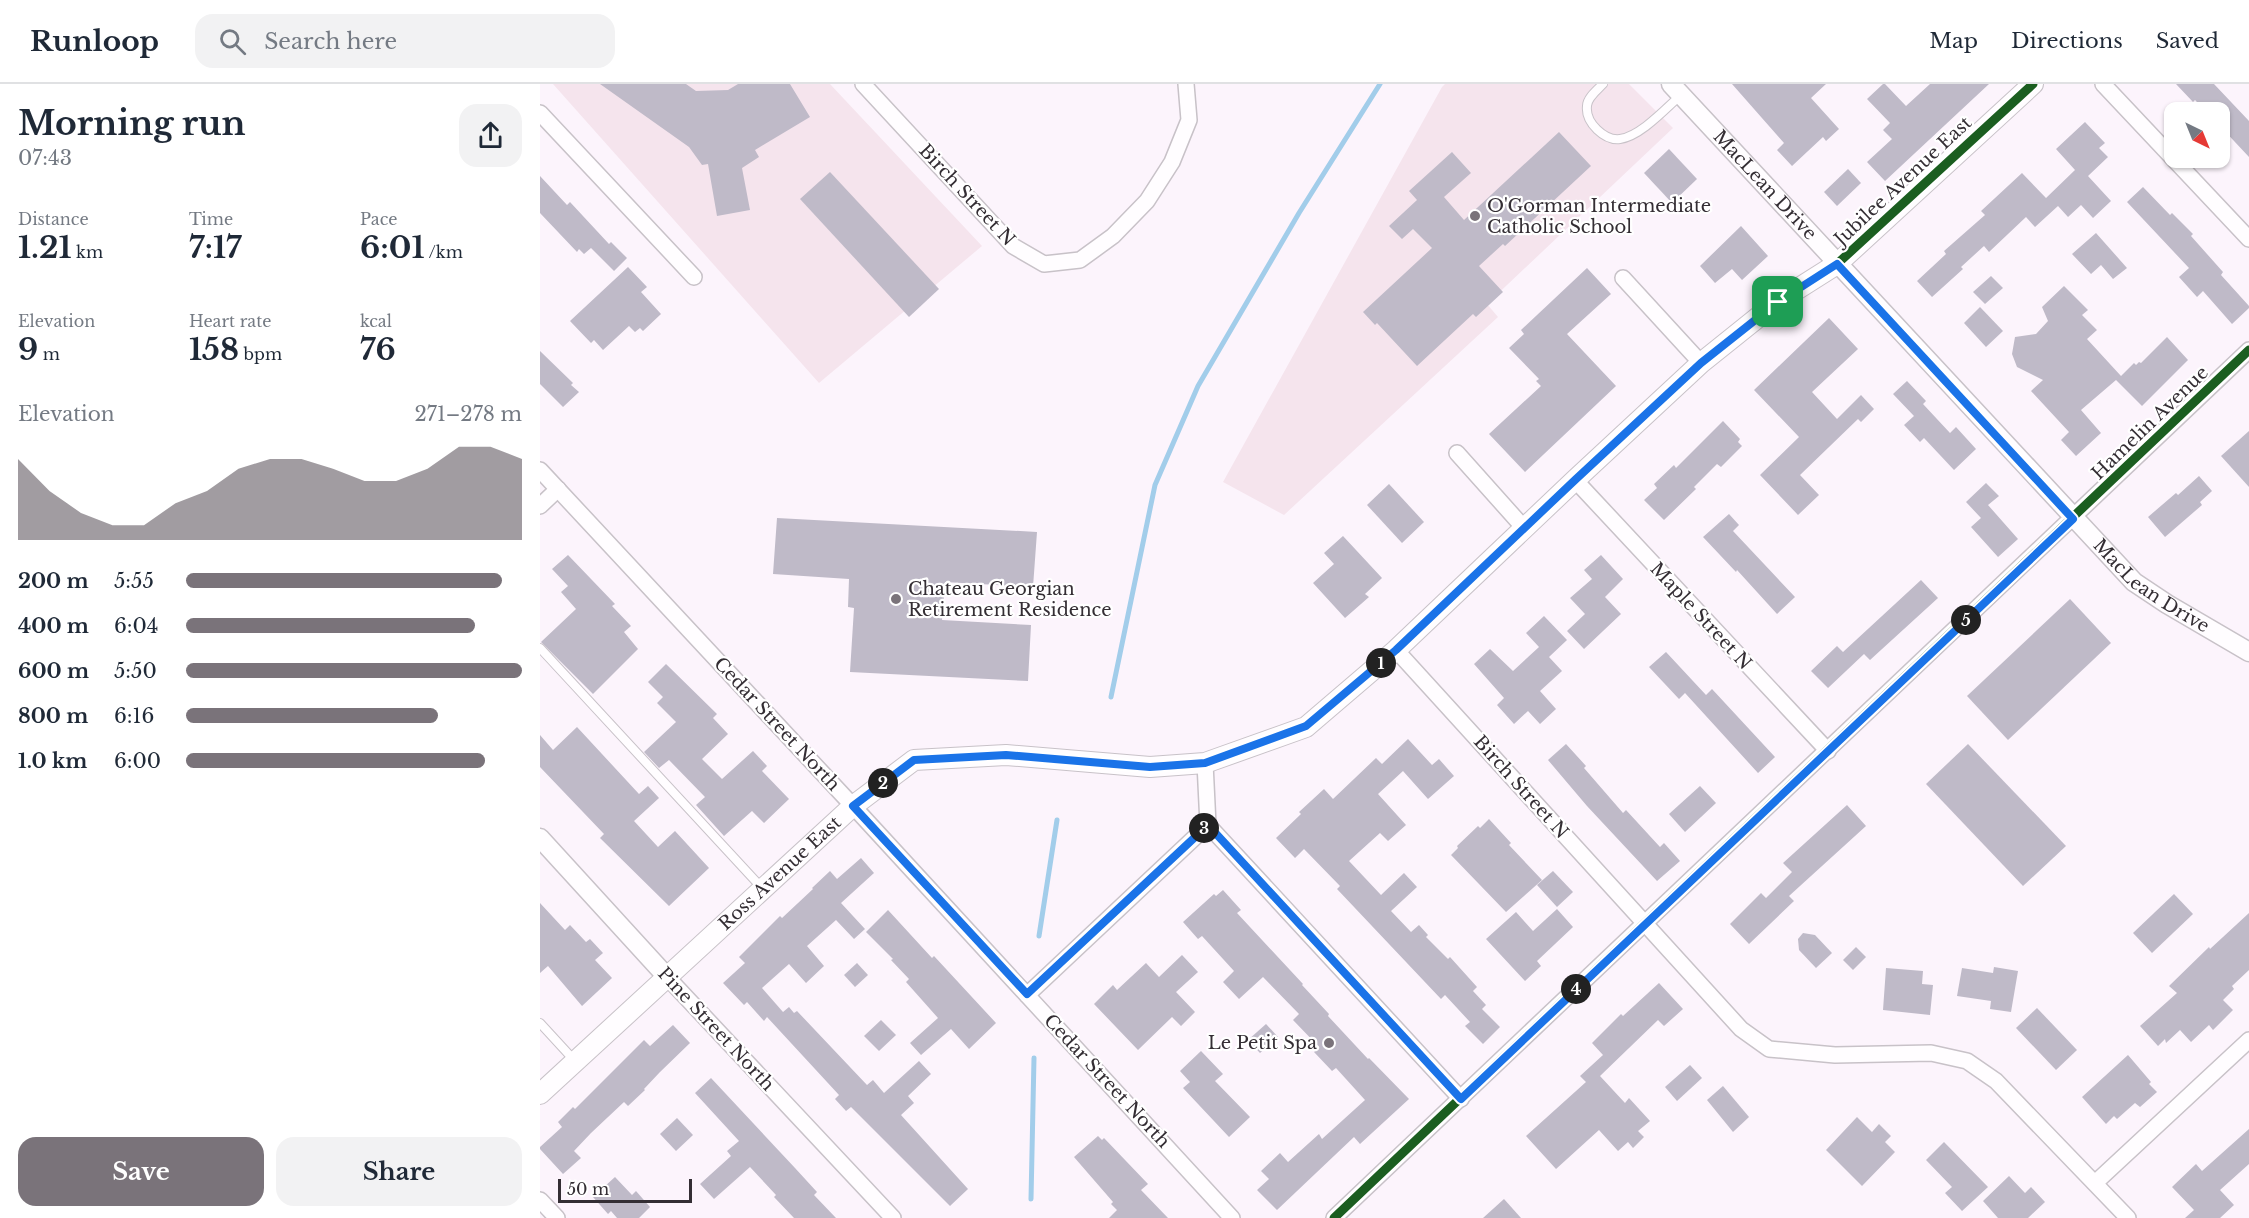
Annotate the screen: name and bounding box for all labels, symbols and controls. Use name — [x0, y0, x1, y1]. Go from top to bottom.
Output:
search box — [195, 14, 615, 68]
text: Runloop — [30, 24, 159, 59]
icon: search — [216, 25, 249, 58]
text: Search here — [264, 28, 397, 55]
text: Map — [1929, 28, 1978, 54]
text: Directions — [2011, 28, 2123, 54]
text: Saved — [2156, 28, 2219, 54]
north arrow — [2164, 102, 2230, 168]
map controls — [2164, 102, 2230, 168]
text: Morning run — [18, 103, 246, 144]
button: share — [459, 104, 522, 167]
street label: Jubilee Avenue East — [1828, 112, 1976, 252]
street label: MacLean Drive — [1709, 126, 1821, 244]
street label: Birch Street N — [914, 140, 1020, 250]
text: 07:43 — [18, 146, 72, 170]
place label: O'Gorman Intermediate Catholic School — [1487, 195, 1711, 238]
text: Distance — [18, 209, 89, 229]
text: Time — [189, 209, 233, 229]
text: Pace — [360, 209, 397, 229]
marker: O'Gorman Intermediate Catholic School — [1468, 209, 1482, 223]
text: 1.21 — [18, 229, 72, 266]
text: 7:17 — [189, 229, 242, 266]
text: 6:01 — [360, 229, 424, 266]
text: km — [72, 242, 103, 262]
text: /km — [424, 242, 463, 262]
pin — [1752, 276, 1803, 327]
icon: arrive — [1761, 285, 1794, 318]
text: Elevation — [18, 311, 95, 331]
text: Heart rate — [189, 311, 271, 331]
text: kcal — [360, 311, 392, 331]
text: 9 — [18, 331, 38, 368]
text: 158 — [189, 331, 239, 368]
text: 76 — [360, 331, 396, 368]
text: m — [38, 344, 60, 364]
text: bpm — [239, 344, 282, 364]
street label: Hamelin Avenue — [2087, 362, 2213, 484]
text: Elevation — [18, 402, 115, 426]
text: 271–278 m — [415, 402, 522, 426]
street label: MacLean Drive — [2089, 534, 2213, 637]
street label: Maple Street N — [1646, 558, 1756, 674]
text: 200 m — [18, 569, 89, 593]
text: 5:55 — [114, 569, 154, 593]
place label: Chateau Georgian Retirement Residence — [908, 578, 1112, 621]
marker: Chateau Georgian Retirement Residence — [889, 592, 903, 606]
pin: 5 — [1951, 605, 1981, 635]
text: 5 — [1961, 610, 1971, 630]
text: 400 m — [18, 614, 89, 638]
text: 6:04 — [114, 614, 159, 638]
pin: 1 — [1366, 648, 1396, 678]
street label: Cedar Street North — [709, 653, 845, 795]
text: 1 — [1378, 653, 1384, 673]
text: 600 m — [18, 659, 89, 683]
text: 5:50 — [114, 659, 157, 683]
text: 800 m — [18, 704, 88, 728]
text: 6:16 — [114, 704, 154, 728]
street label: Birch Street N — [1469, 731, 1573, 843]
text: 1.0 km — [18, 749, 87, 773]
text: 6:00 — [114, 749, 161, 773]
pin: 2 — [868, 768, 898, 798]
text: 2 — [878, 773, 888, 793]
street label: Ross Avenue East — [714, 811, 846, 935]
pin: 3 — [1189, 813, 1219, 843]
text: 3 — [1199, 818, 1209, 838]
street label: Pine Street North — [653, 963, 779, 1095]
pin: 4 — [1561, 974, 1591, 1004]
text: 4 — [1571, 979, 1581, 999]
street label: Cedar Street North — [1039, 1010, 1175, 1152]
place label: Le Petit Spa — [1208, 1032, 1317, 1054]
marker: Le Petit Spa — [1322, 1036, 1336, 1050]
button: Save — [18, 1137, 264, 1206]
button: Share — [276, 1137, 522, 1206]
scale bar — [558, 1176, 692, 1204]
text: 50 m — [567, 1179, 609, 1199]

